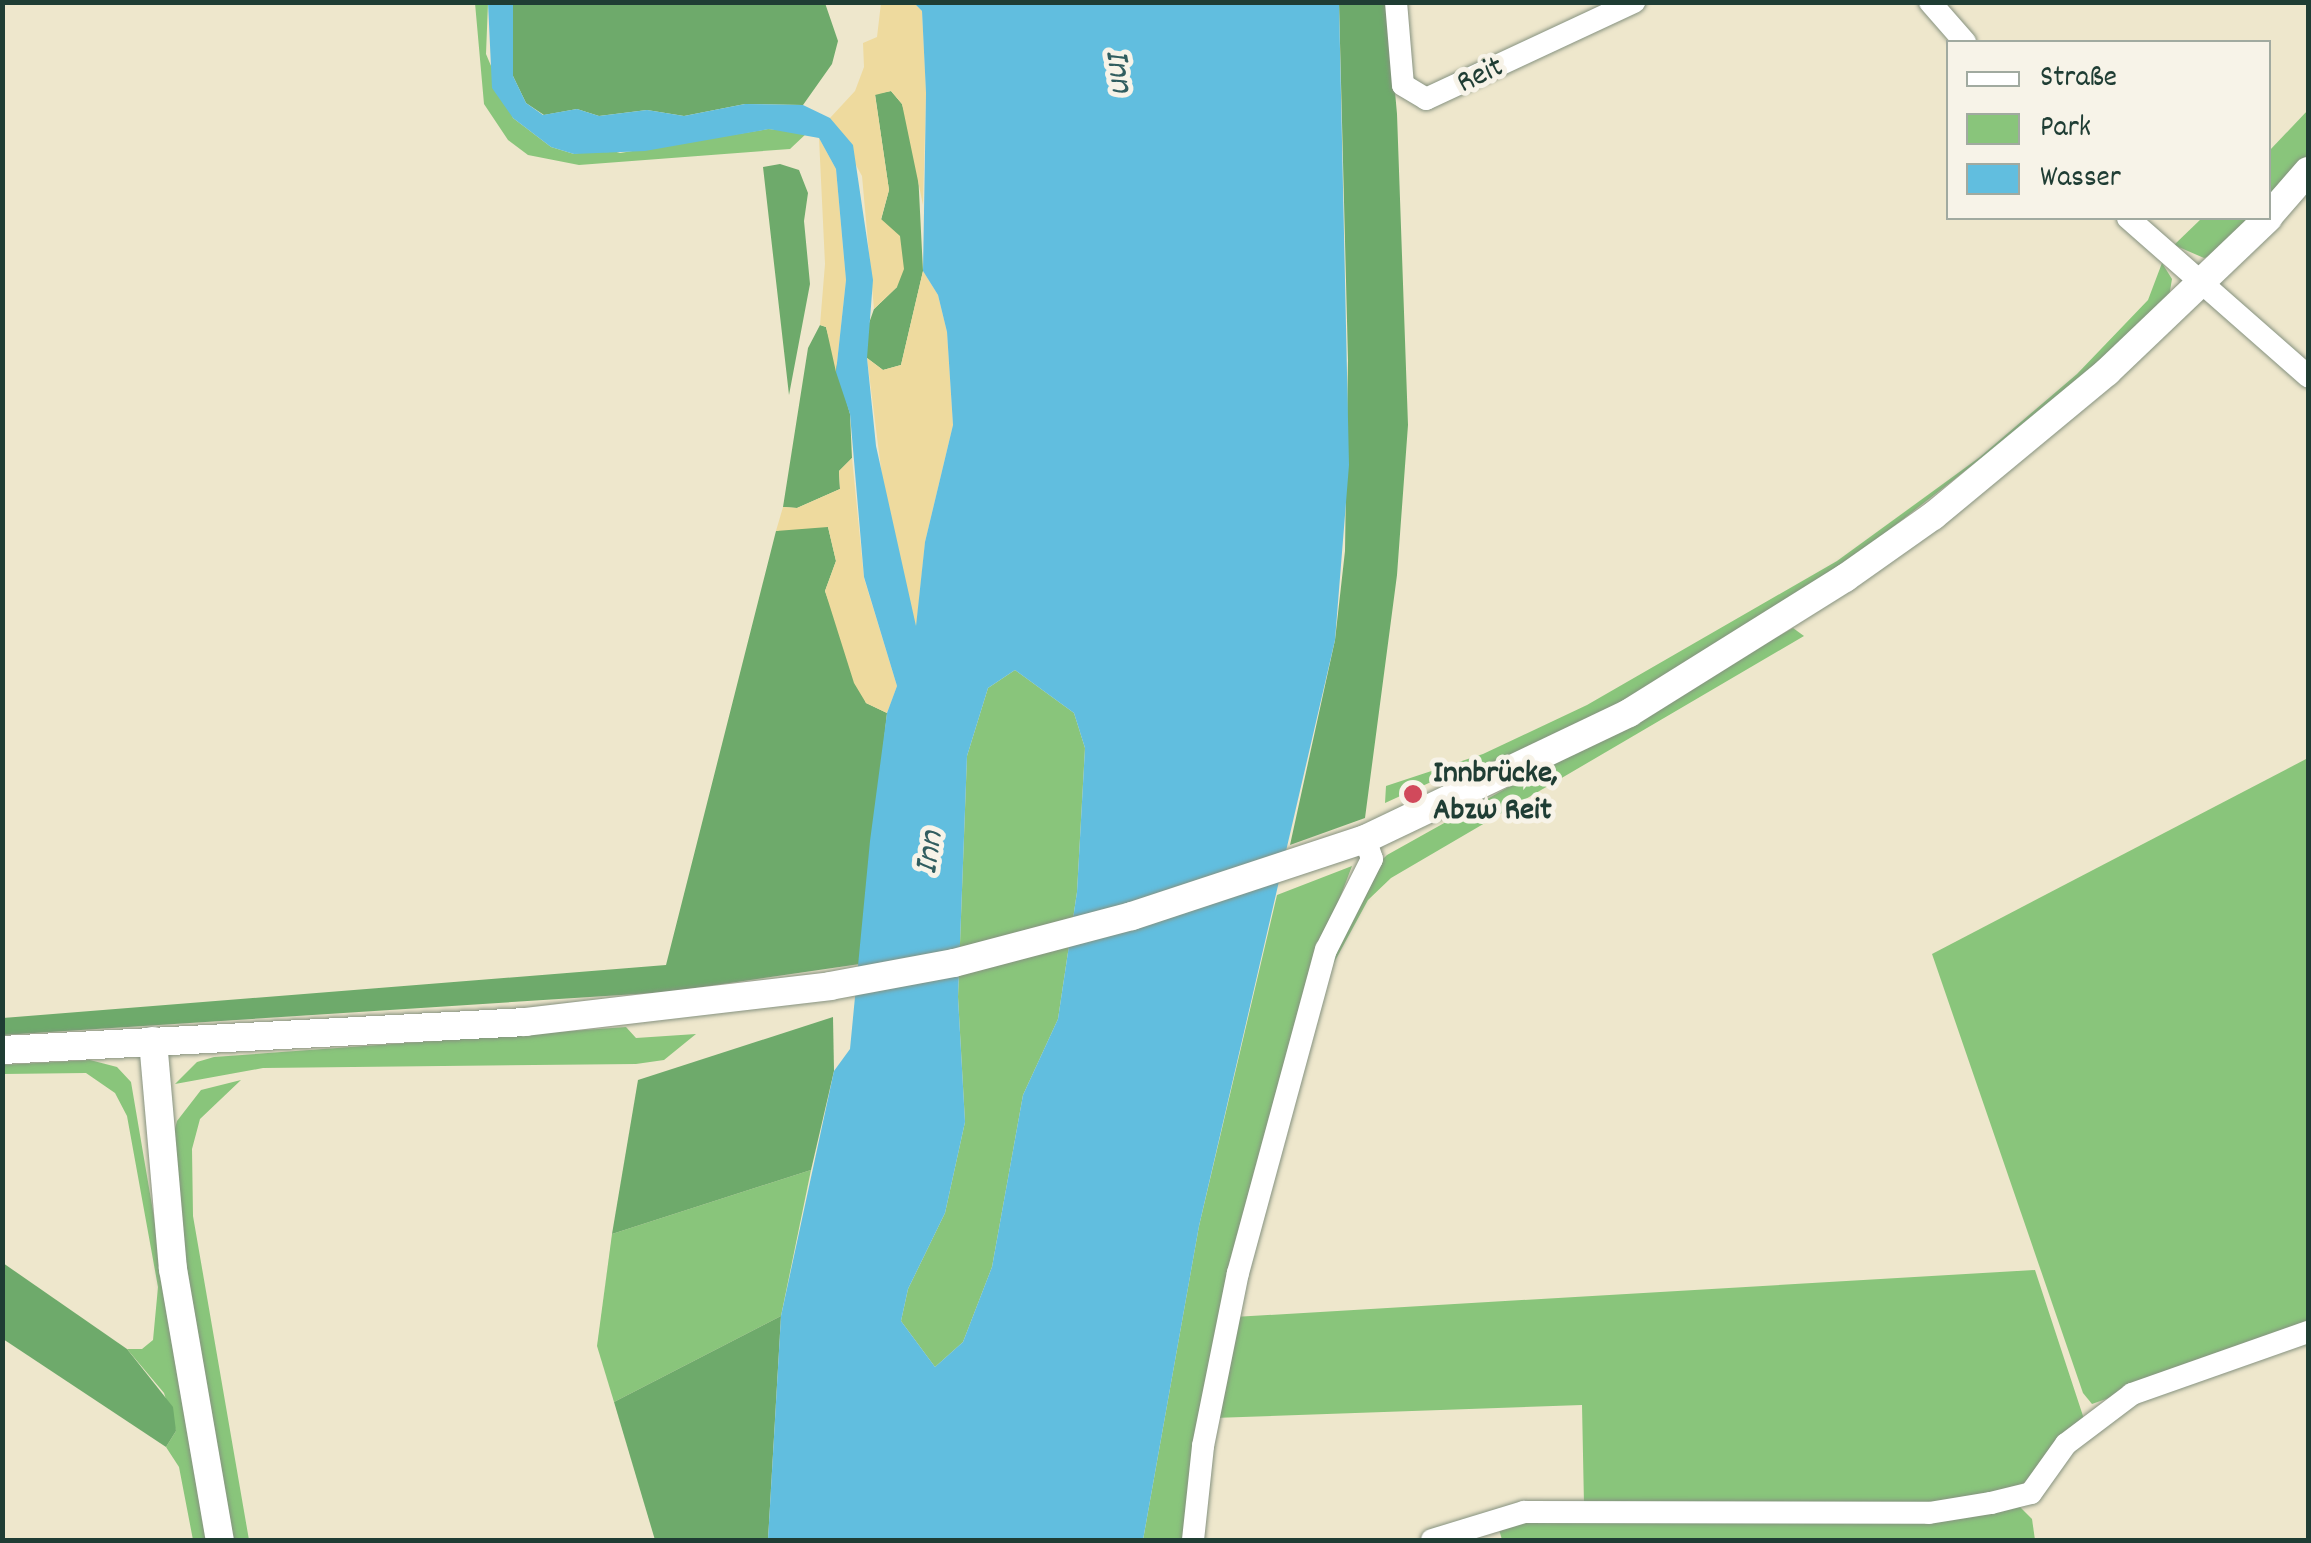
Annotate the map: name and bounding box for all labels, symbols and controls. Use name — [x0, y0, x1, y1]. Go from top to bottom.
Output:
legend — [1946, 40, 2271, 220]
water label: Inn — [1093, 46, 1141, 96]
street label: Reit — [1451, 50, 1511, 104]
text: Straße — [2040, 58, 2117, 101]
text: Park — [2040, 108, 2091, 151]
text: Wasser — [2040, 158, 2121, 201]
place label: Innbrücke, Abzw Reit — [1433, 757, 1558, 832]
marker: Innbrücke, Abzw Reit — [1402, 783, 1424, 805]
water label: Inn — [907, 829, 955, 877]

